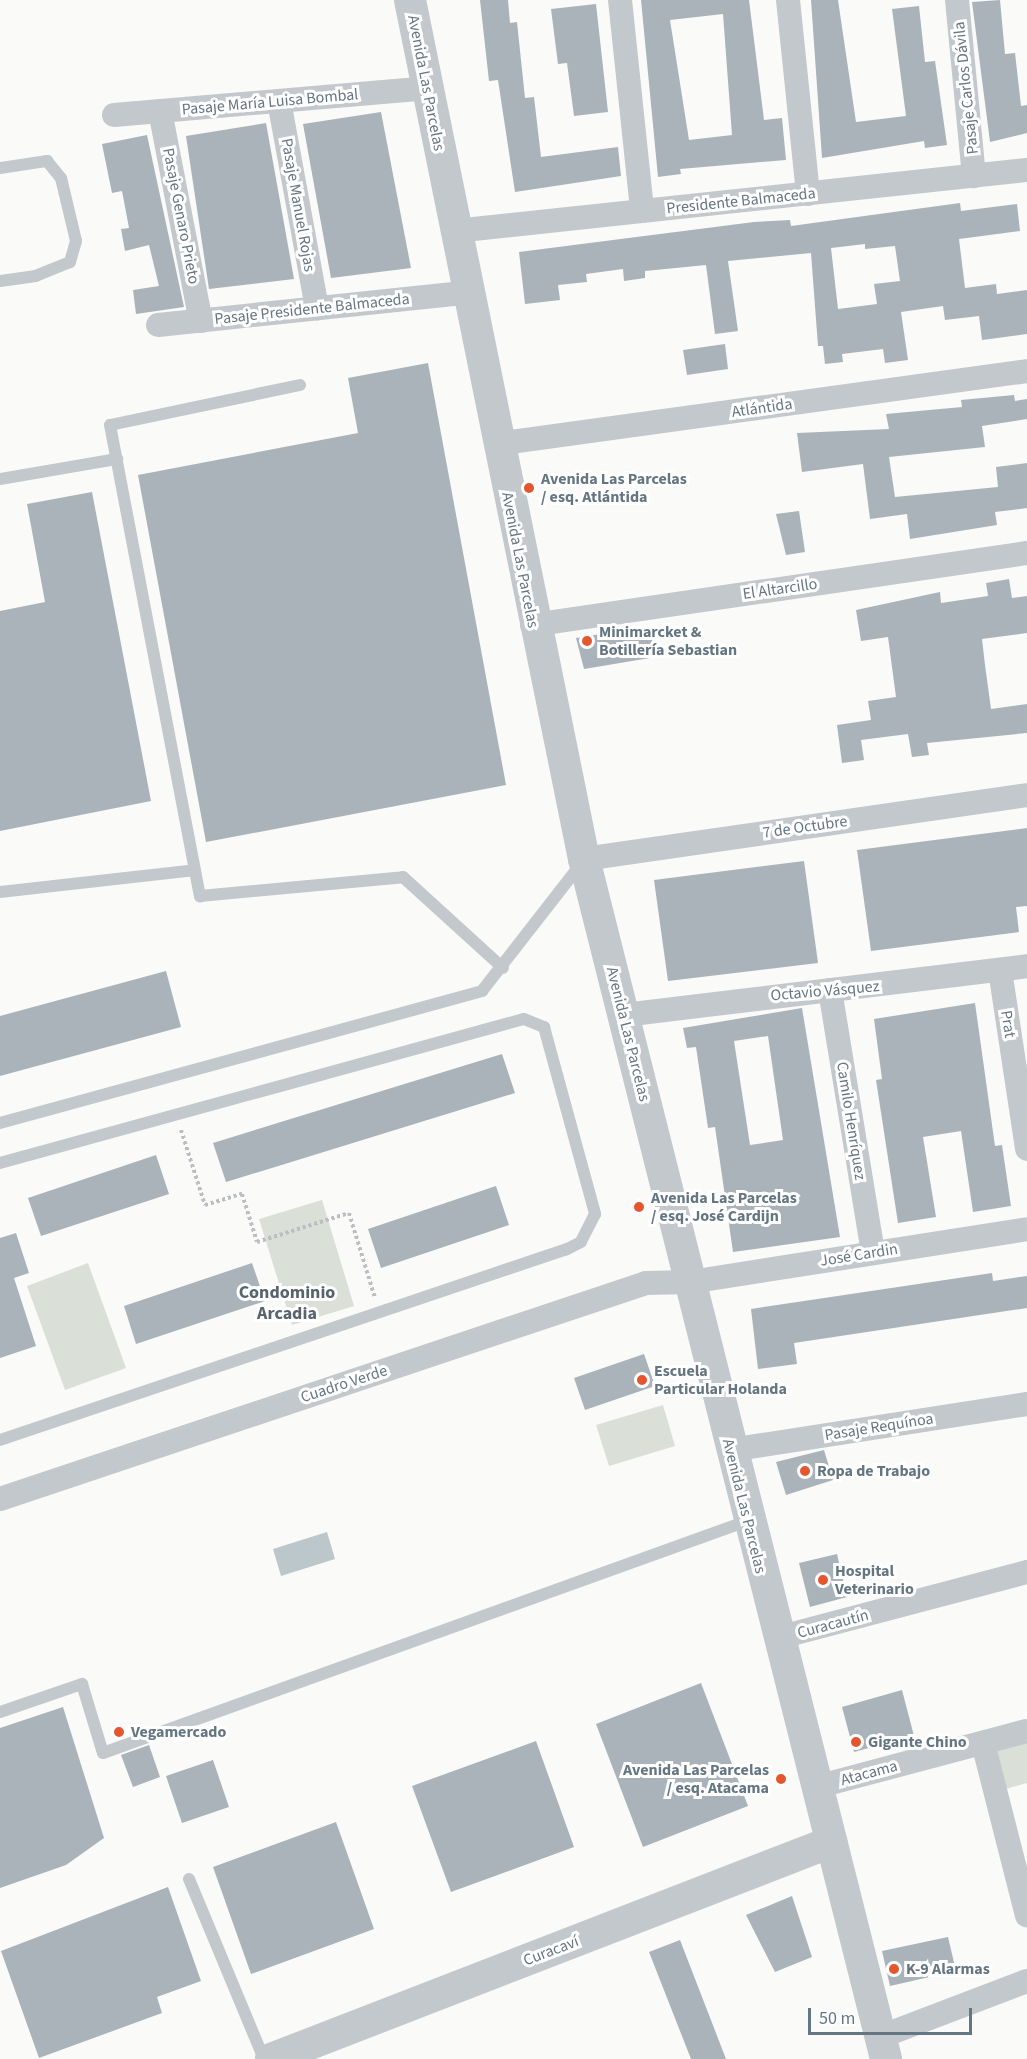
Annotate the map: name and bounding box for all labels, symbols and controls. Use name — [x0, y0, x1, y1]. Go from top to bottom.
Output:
street label: Avenida Las Parcelas — [403, 13, 449, 153]
street label: Pasaje Carlos Dávila — [949, 21, 983, 155]
street label: Pasaje María Luisa Bombal — [181, 85, 359, 119]
street label: Pasaje Manuel Rojas — [277, 137, 319, 273]
street label: Pasaje Genaro Prieto — [158, 146, 204, 286]
street label: Presidente Balmaceda — [666, 184, 816, 218]
street label: Pasaje Presidente Balmaceda — [214, 289, 410, 329]
street label: Atlántida — [730, 394, 794, 422]
place label: Avenida Las Parcelas / esq. Atlántida — [541, 469, 687, 507]
marker: Avenida Las Parcelas / esq. Atlántida — [522, 481, 536, 495]
street label: Avenida Las Parcelas — [497, 490, 543, 630]
street label: El Altarcillo — [741, 574, 819, 604]
place label: Minimarcket & Botillería Sebastian — [599, 622, 737, 660]
marker: Minimarcket & Botillería Sebastian — [580, 634, 594, 648]
street label: 7 de Octubre — [761, 812, 849, 842]
street label: Avenida Las Parcelas — [602, 965, 654, 1103]
street label: Octavio Vásquez — [770, 977, 880, 1005]
street label: Prat — [996, 1009, 1020, 1039]
street label: Camilo Henríquez — [832, 1061, 870, 1181]
place label: Avenida Las Parcelas / esq. José Cardijn — [651, 1188, 797, 1226]
marker: Avenida Las Parcelas / esq. José Cardijn — [632, 1200, 646, 1214]
street label: José Cardin — [819, 1239, 899, 1271]
district label: Condominio Arcadia — [239, 1283, 335, 1326]
street label: Cuadro Verde — [298, 1361, 390, 1407]
place label: Escuela Particular Holanda — [654, 1361, 787, 1399]
marker: Escuela Particular Holanda — [635, 1373, 649, 1387]
street label: Pasaje Requínoa — [823, 1409, 935, 1445]
street label: Avenida Las Parcelas — [718, 1437, 770, 1575]
place label: Ropa de Trabajo — [817, 1461, 930, 1481]
marker: Ropa de Trabajo — [798, 1464, 812, 1478]
place label: Hospital Veterinario — [835, 1561, 914, 1599]
marker: Hospital Veterinario — [816, 1573, 830, 1587]
street label: Curacautín — [795, 1605, 871, 1643]
place label: Vegamercado — [131, 1722, 226, 1742]
marker: Vegamercado — [112, 1725, 126, 1739]
place label: Gigante Chino — [868, 1732, 967, 1752]
marker: Gigante Chino — [849, 1735, 863, 1749]
street label: Atacama — [838, 1756, 900, 1790]
place label: Avenida Las Parcelas / esq. Atacama — [623, 1760, 769, 1798]
marker: Avenida Las Parcelas / esq. Atacama — [774, 1772, 788, 1786]
street label: Curacaví — [521, 1932, 581, 1970]
place label: K-9 Alarmas — [906, 1959, 990, 1979]
marker: K-9 Alarmas — [887, 1962, 901, 1976]
scale bar — [811, 1996, 974, 2034]
text: 50 m — [819, 2006, 855, 2031]

